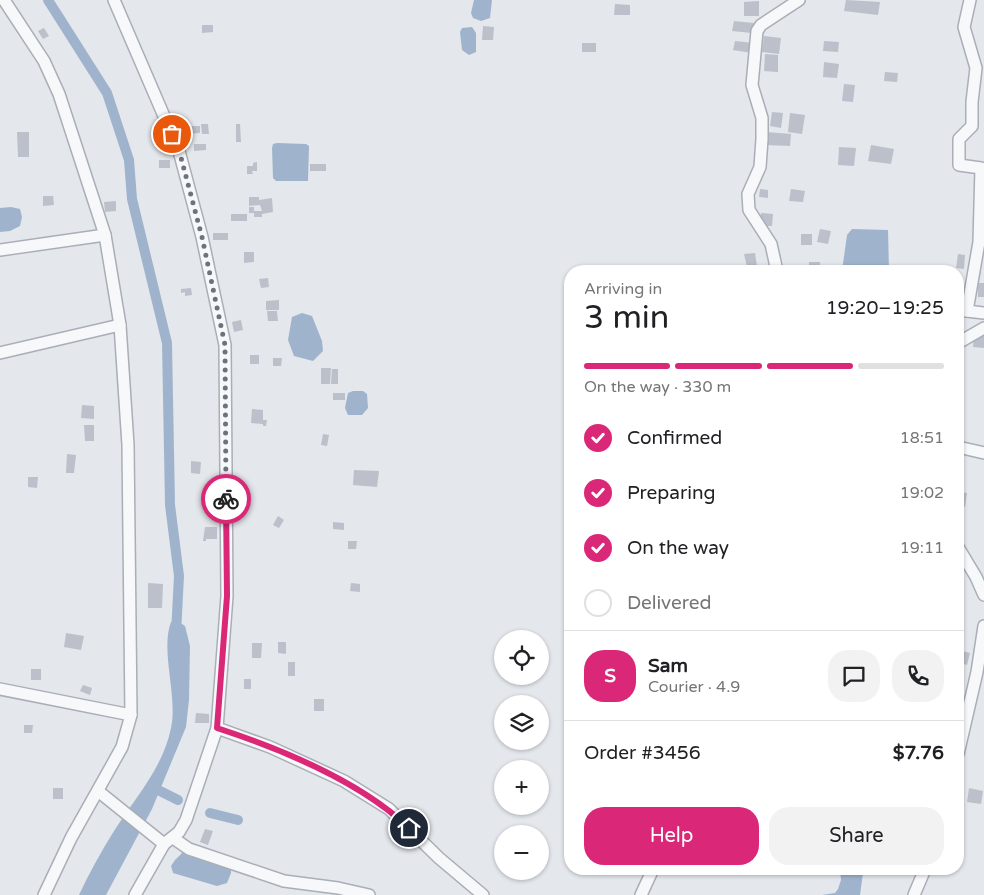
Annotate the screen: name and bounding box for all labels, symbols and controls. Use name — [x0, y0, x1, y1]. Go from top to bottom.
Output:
pin — [151, 113, 193, 155]
icon: bag — [158, 120, 186, 148]
text: Arriving in — [584, 279, 662, 299]
text: 19:20–19:25 — [826, 297, 944, 319]
text: 3 min — [584, 299, 669, 337]
text: On the way · 330 m — [584, 377, 731, 397]
icon: check — [584, 424, 612, 452]
text: Confirmed — [627, 427, 722, 449]
text: 18:51 — [900, 428, 944, 448]
courier — [201, 474, 251, 524]
icon: check — [584, 479, 612, 507]
text: Preparing — [627, 482, 716, 504]
text: 19:02 — [900, 483, 944, 503]
icon: bike — [212, 485, 240, 513]
icon: check — [584, 534, 612, 562]
text: On the way — [627, 537, 729, 559]
text: 19:11 — [900, 538, 944, 558]
text: Delivered — [627, 592, 712, 614]
map controls — [494, 630, 549, 880]
button: locate — [494, 630, 549, 685]
button: chat — [828, 650, 880, 702]
button: phone — [892, 650, 944, 702]
text: Sam — [648, 655, 688, 677]
text: S — [604, 665, 616, 687]
text: Courier · 4.9 — [648, 677, 740, 697]
button: layers — [494, 695, 549, 750]
text: Order #3456 — [584, 742, 701, 764]
text: $7.76 — [893, 742, 944, 764]
button: + — [494, 760, 549, 815]
pin — [388, 807, 430, 849]
button: Help — [584, 807, 759, 865]
button: Share — [769, 807, 944, 865]
icon: home — [395, 814, 423, 842]
button: − — [494, 825, 549, 880]

